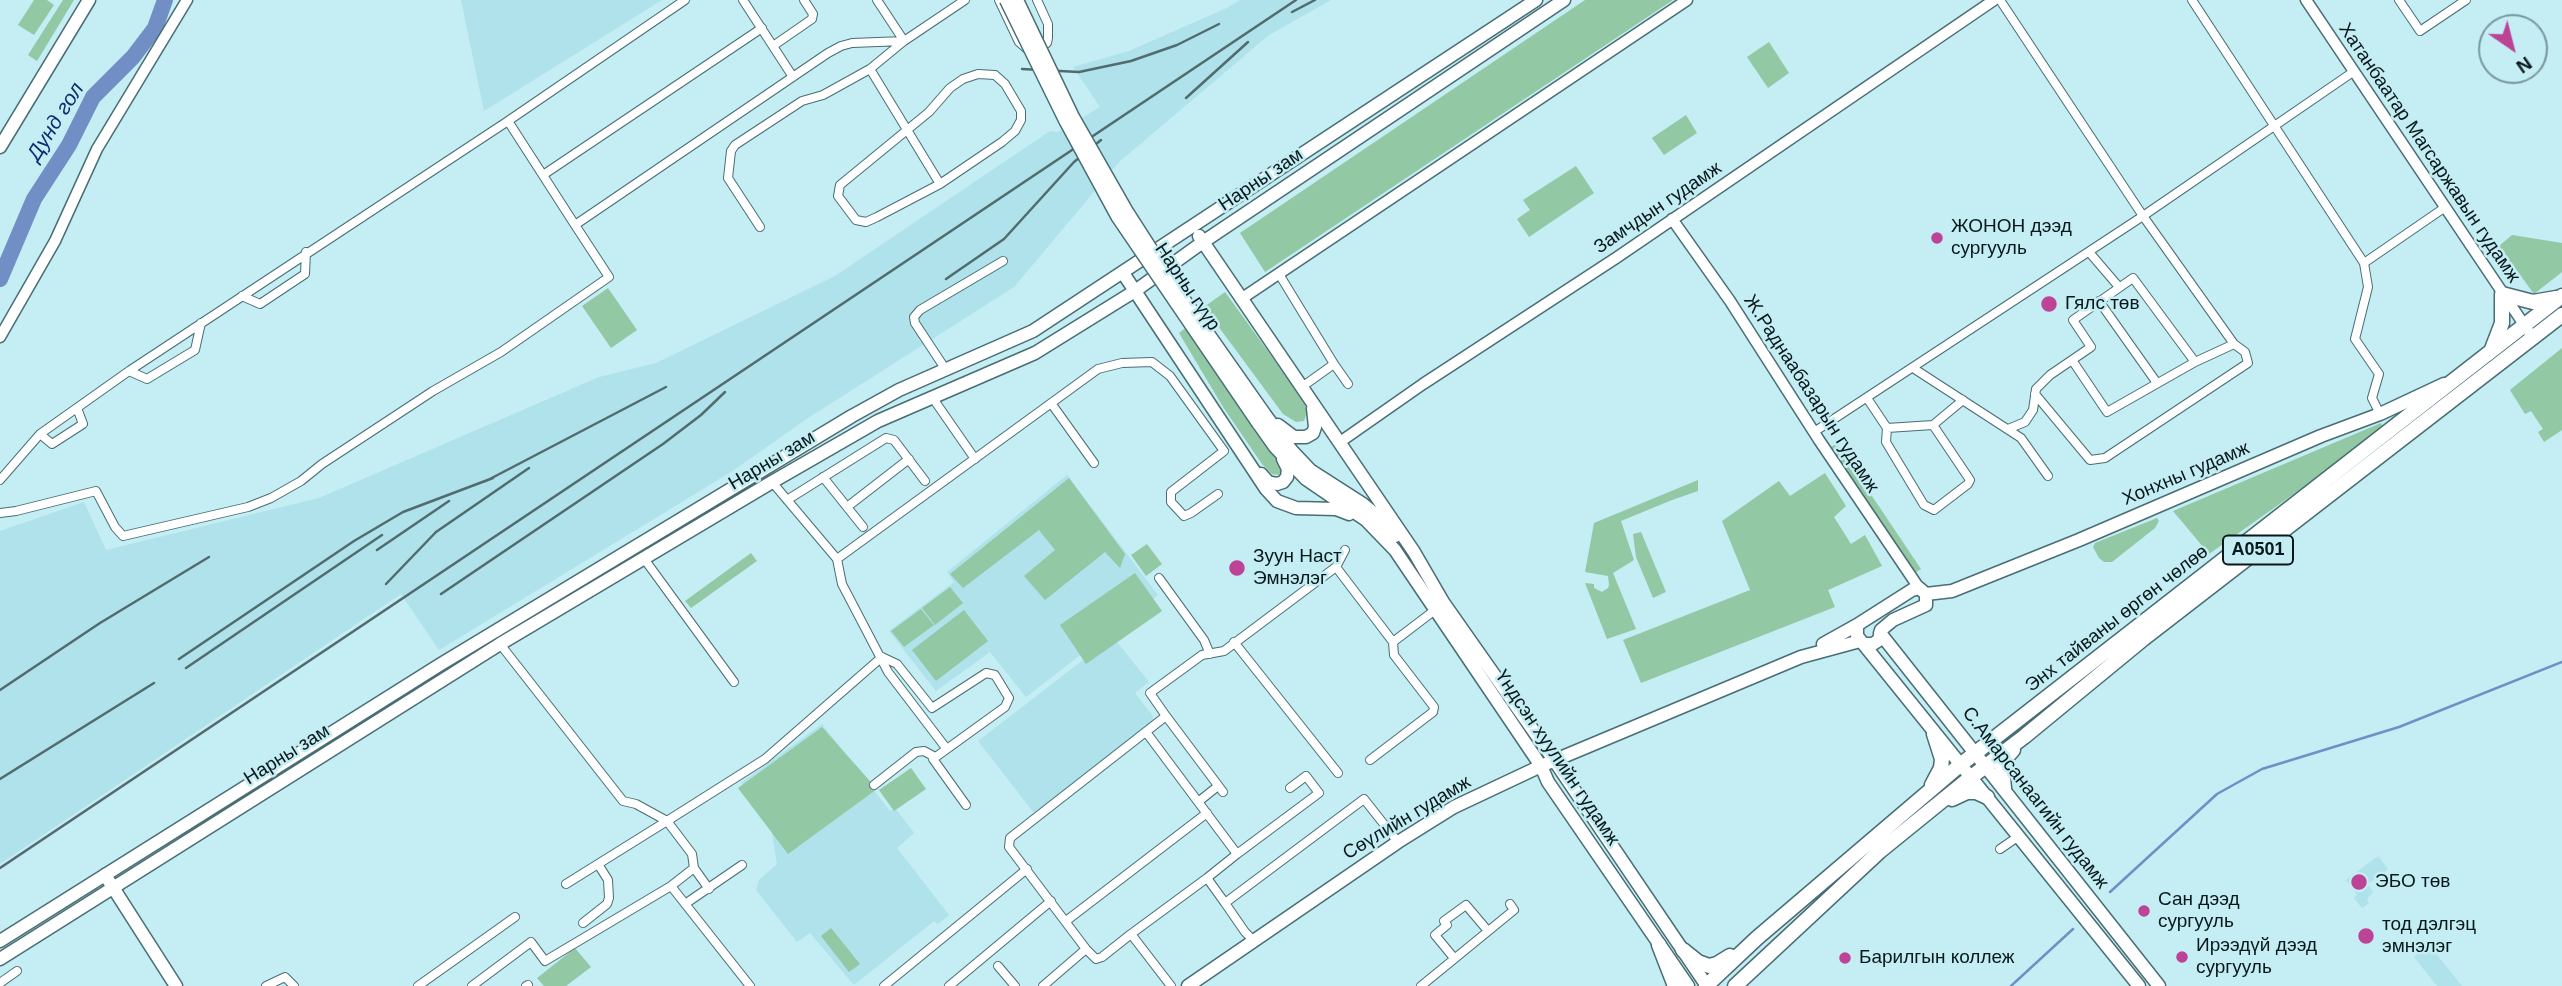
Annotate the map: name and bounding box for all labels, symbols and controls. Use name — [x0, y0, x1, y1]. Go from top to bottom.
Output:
north arrow — [2478, 14, 2548, 84]
street label: Хатанбаатар Магсаржавын гудамж — [2333, 19, 2525, 287]
text: N — [2513, 52, 2536, 78]
water label: Дунд гол — [22, 78, 90, 166]
street label: Нарны зам — [1215, 144, 1307, 216]
street label: Замчдын гудамж — [1590, 157, 1726, 259]
place label: ЖОНОН дээд сургууль — [1951, 216, 2072, 260]
marker: ЖОНОН дээд сургууль — [1929, 230, 1945, 246]
street label: Нарны гүүр — [1149, 239, 1225, 335]
street label: Ж.Раднаабазарын гудамж — [1738, 291, 1884, 497]
place label: Гялс төв — [2065, 293, 2140, 315]
marker: Гялс төв — [2039, 294, 2059, 314]
street label: Нарны зам — [725, 426, 819, 496]
street label: Хонхны гудамж — [2119, 437, 2253, 511]
road number: A0501 — [2223, 536, 2293, 564]
street label: Энх тайваны өргөн чөлөө — [2021, 541, 2213, 697]
place label: Зуун Наст Эмнэлэг — [1253, 546, 1342, 590]
marker: Зуун Наст Эмнэлэг — [1227, 558, 1247, 578]
street label: Үндсэн хуулийн гудамж — [1490, 666, 1624, 850]
street label: С.Амарсанаагийн гудамж — [1957, 702, 2113, 894]
street label: Нарны зам — [240, 720, 334, 790]
street label: Сөүлийн гудамж — [1339, 771, 1475, 865]
place label: ЭБО төв — [2375, 871, 2450, 893]
marker: ЭБО төв — [2349, 872, 2369, 892]
place label: Сан дээд сургууль — [2158, 889, 2240, 933]
marker: Сан дээд сургууль — [2136, 903, 2152, 919]
place label: тод дэлгэц эмнэлэг — [2382, 914, 2476, 958]
marker: тод дэлгэц эмнэлэг — [2356, 926, 2376, 946]
place label: Ирээдүй дээд сургууль — [2196, 935, 2317, 979]
place label: Барилгын коллеж — [1859, 947, 2015, 969]
marker: Ирээдүй дээд сургууль — [2174, 949, 2190, 965]
marker: Барилгын коллеж — [1837, 950, 1853, 966]

